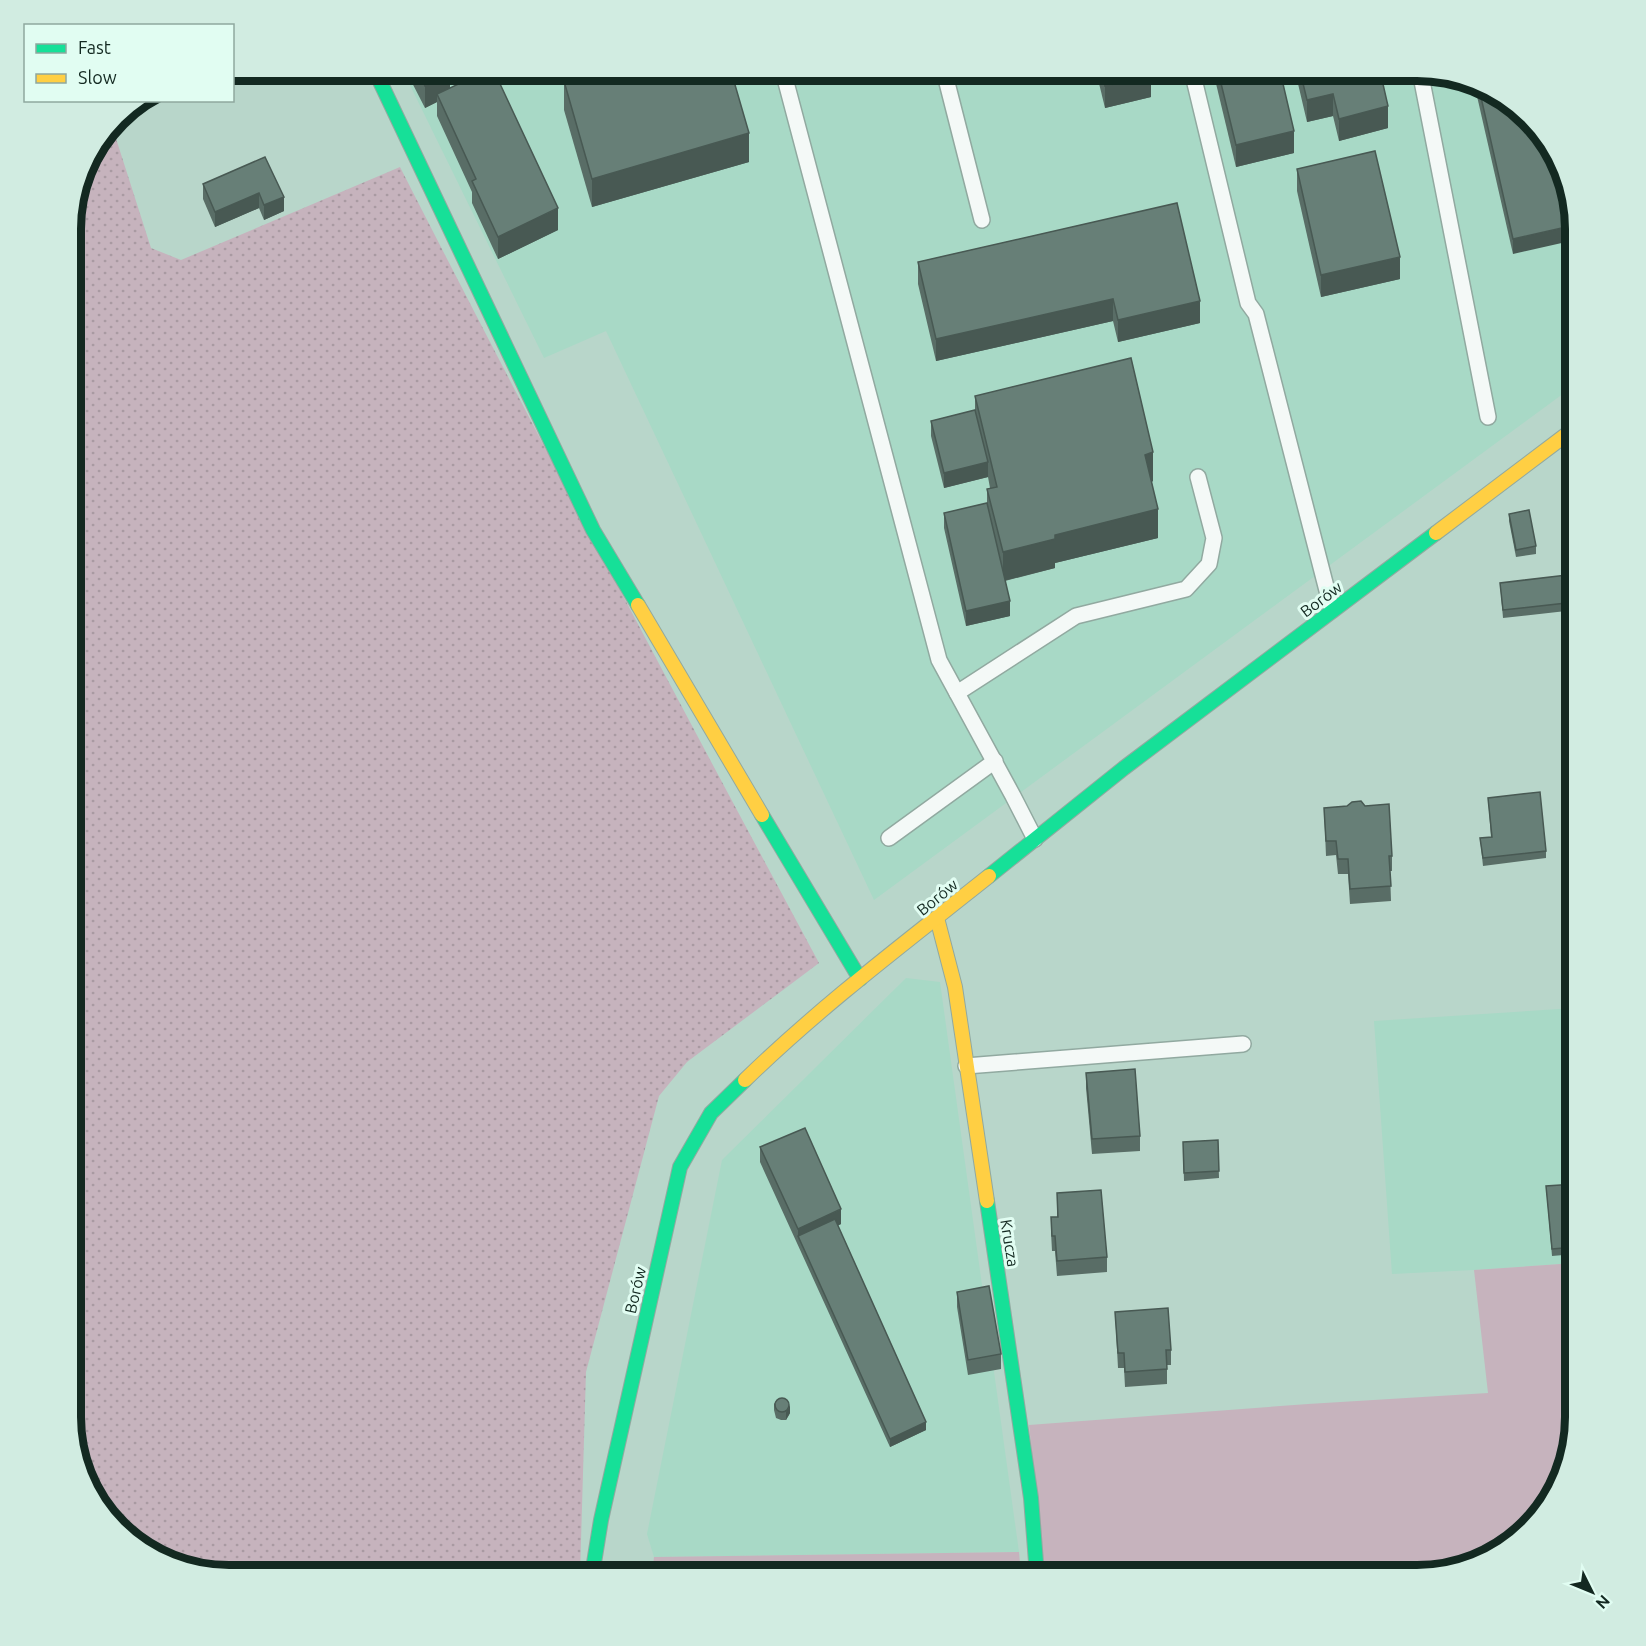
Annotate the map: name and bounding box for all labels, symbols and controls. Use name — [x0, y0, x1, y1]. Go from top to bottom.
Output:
legend — [24, 24, 234, 102]
text: Fast — [78, 37, 111, 57]
text: Slow — [78, 67, 117, 87]
street label: Borów — [1297, 577, 1346, 620]
street label: Borów — [913, 875, 962, 919]
street label: Krucza — [997, 1218, 1023, 1268]
street label: Borów — [621, 1264, 649, 1315]
north arrow — [1562, 1562, 1622, 1622]
text: N — [1592, 1592, 1614, 1613]

